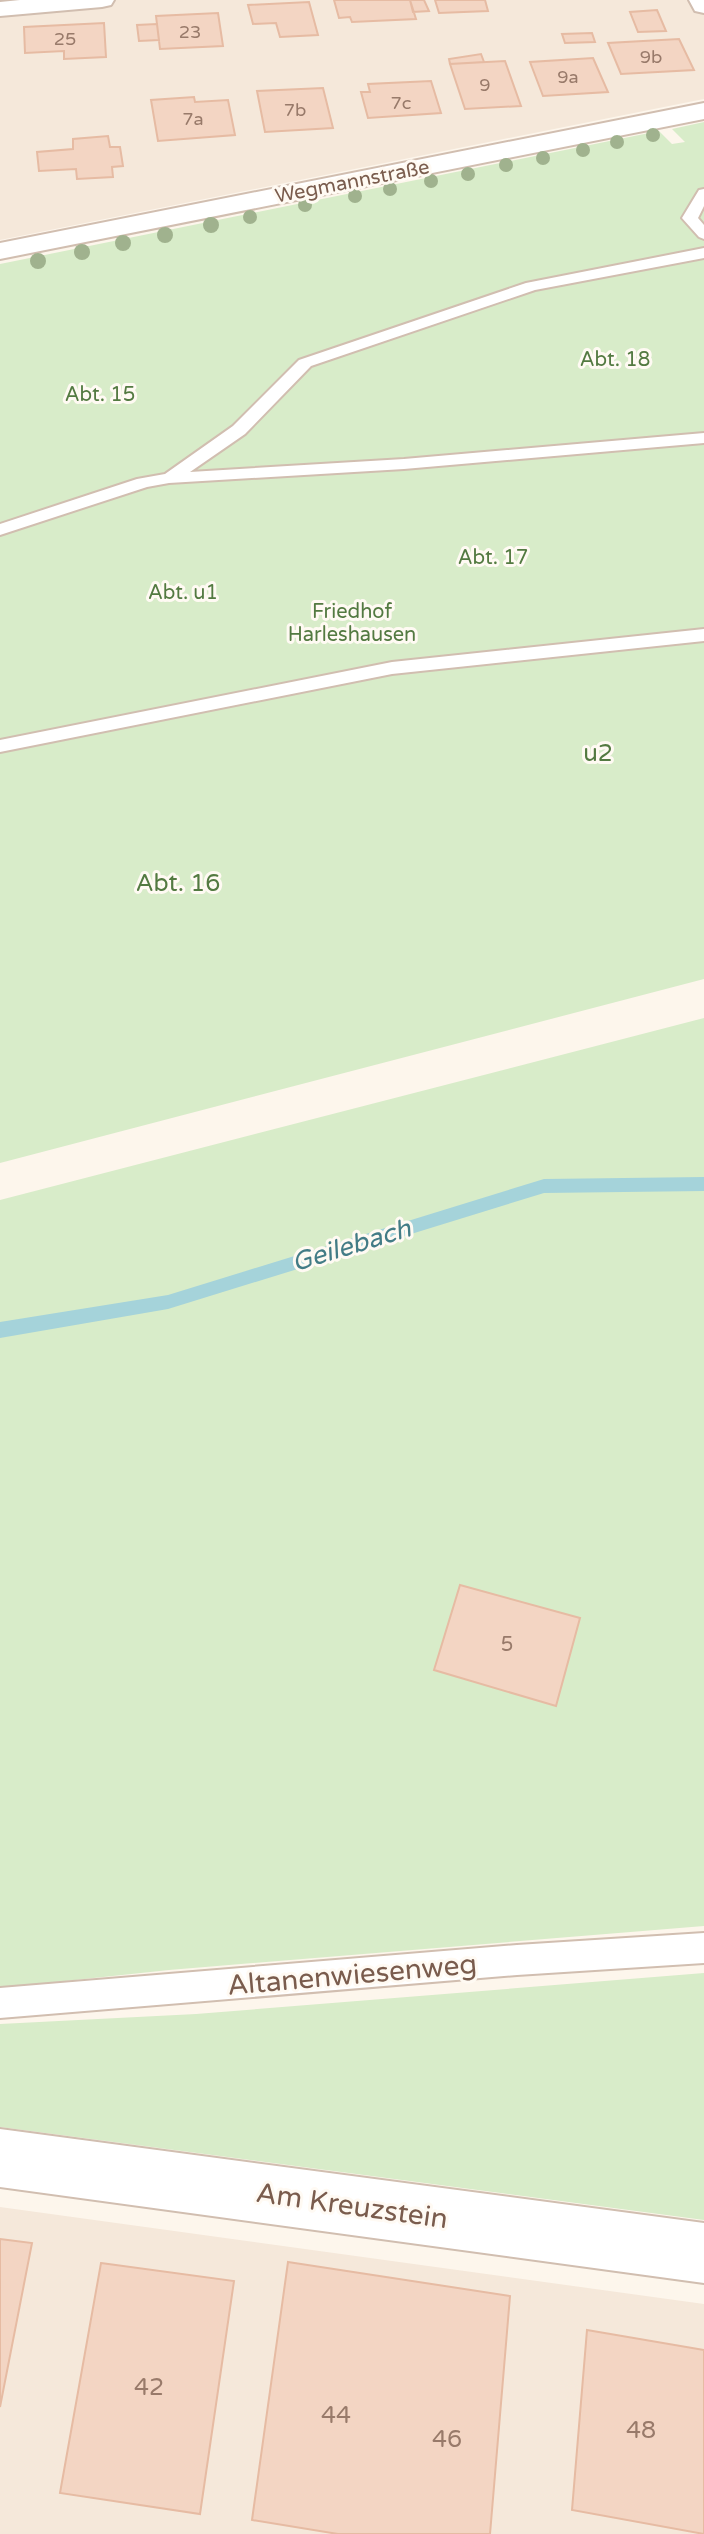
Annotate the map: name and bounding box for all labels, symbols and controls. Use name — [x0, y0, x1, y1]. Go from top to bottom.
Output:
house number: 23 — [179, 21, 201, 43]
house number: 25 — [54, 28, 76, 50]
house number: 9b — [640, 46, 662, 68]
house number: 9a — [557, 66, 579, 88]
house number: 9 — [479, 74, 491, 96]
house number: 7c — [391, 92, 411, 114]
house number: 7b — [284, 99, 306, 121]
house number: 7a — [182, 108, 204, 130]
street label: Wegmannstraße — [273, 155, 431, 209]
park label: Abt. 18 — [580, 348, 650, 372]
park label: Abt. 15 — [65, 383, 135, 407]
park label: Abt. 17 — [458, 546, 528, 570]
park label: Abt. u1 — [148, 581, 218, 605]
park label: Friedhof Harleshausen — [288, 600, 416, 647]
park label: u2 — [583, 739, 613, 768]
park label: Abt. 16 — [136, 869, 220, 898]
water label: Geilebach — [288, 1212, 415, 1278]
house number: 5 — [501, 1633, 513, 1657]
street label: Altanenwiesenweg — [226, 1947, 478, 2003]
street label: Am Kreuzstein — [254, 2176, 450, 2236]
house number: 42 — [134, 2373, 164, 2402]
house number: 44 — [321, 2401, 351, 2430]
house number: 48 — [626, 2416, 656, 2445]
house number: 46 — [432, 2425, 462, 2454]

